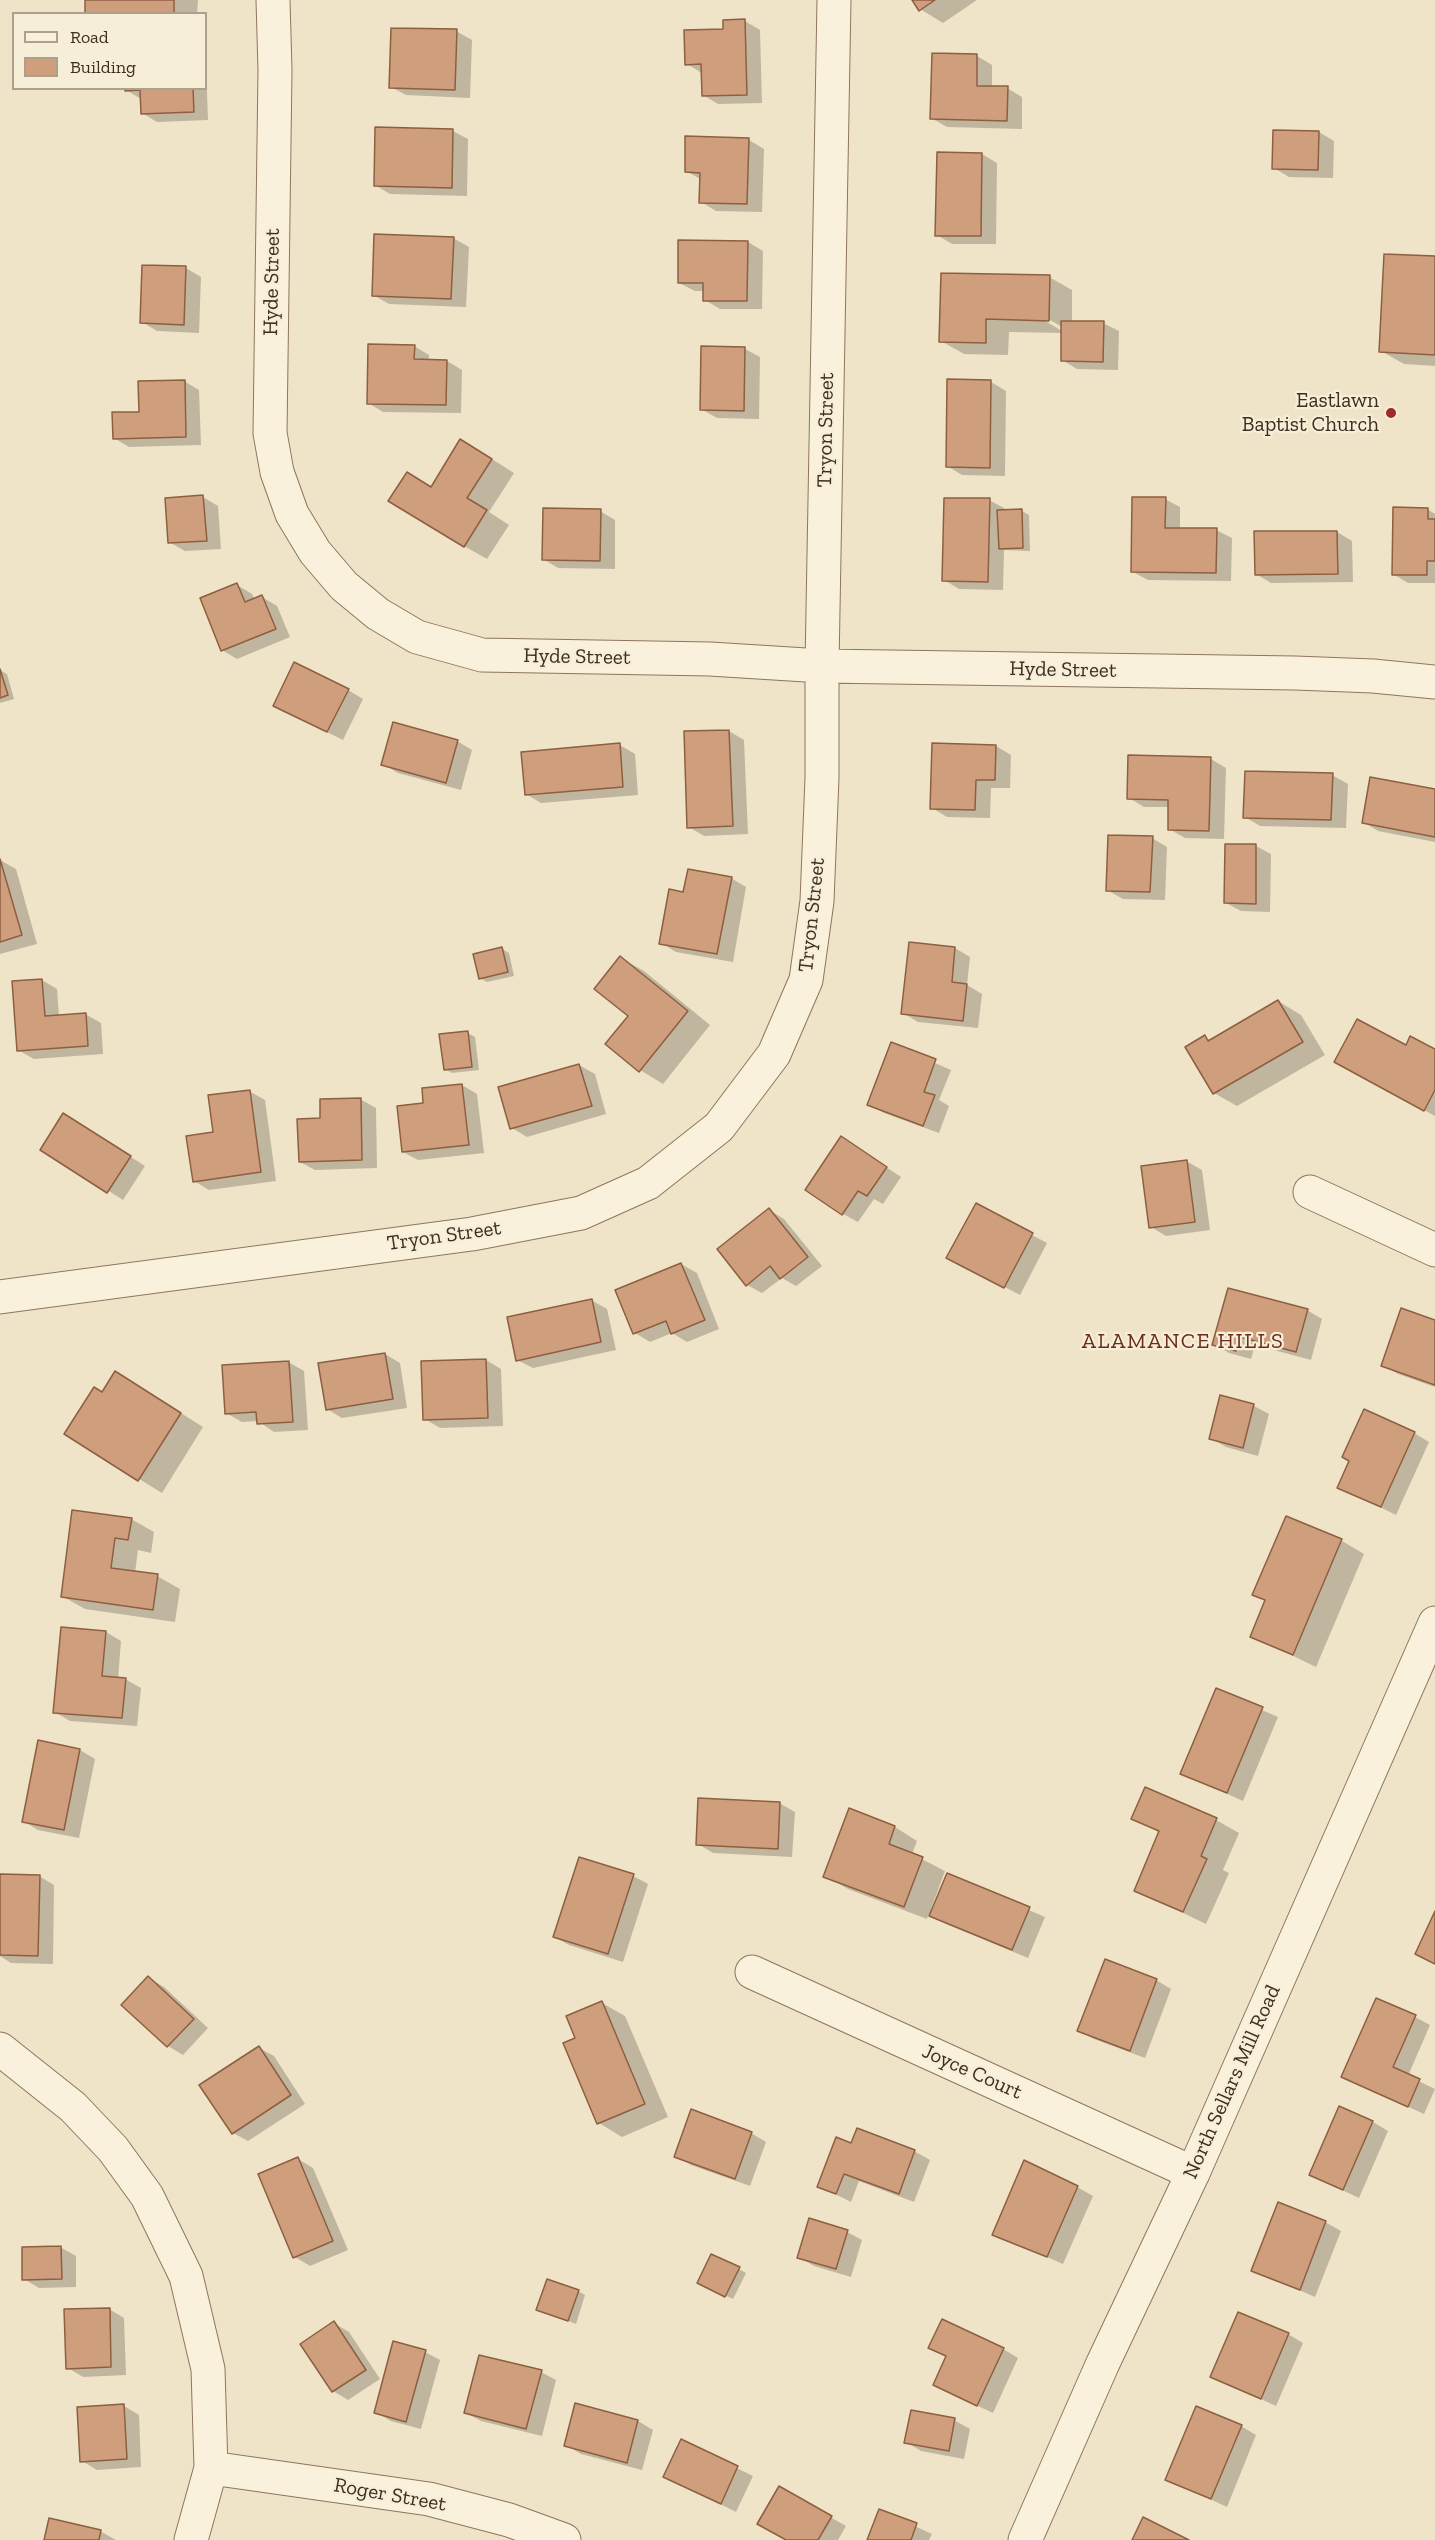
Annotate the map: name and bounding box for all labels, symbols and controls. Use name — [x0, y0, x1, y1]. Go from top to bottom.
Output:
legend — [12, 12, 207, 90]
text: Road — [70, 26, 109, 48]
text: Building — [70, 56, 136, 78]
street label: Hyde Street — [258, 228, 286, 336]
street label: Tryon Street — [812, 372, 840, 488]
place label: Eastlawn Baptist Church — [1242, 388, 1379, 438]
marker: Eastlawn Baptist Church — [1384, 406, 1398, 420]
street label: Hyde Street — [523, 643, 631, 671]
street label: Hyde Street — [1009, 656, 1117, 684]
street label: Tryon Street — [793, 857, 831, 973]
street label: Tryon Street — [385, 1216, 503, 1256]
district label: ALAMANCE HILLS — [1082, 1329, 1284, 1355]
street label: North Sellars Mill Road — [1178, 1981, 1286, 2183]
street label: Joyce Court — [918, 2039, 1026, 2105]
street label: Roger Street — [332, 2473, 448, 2517]

